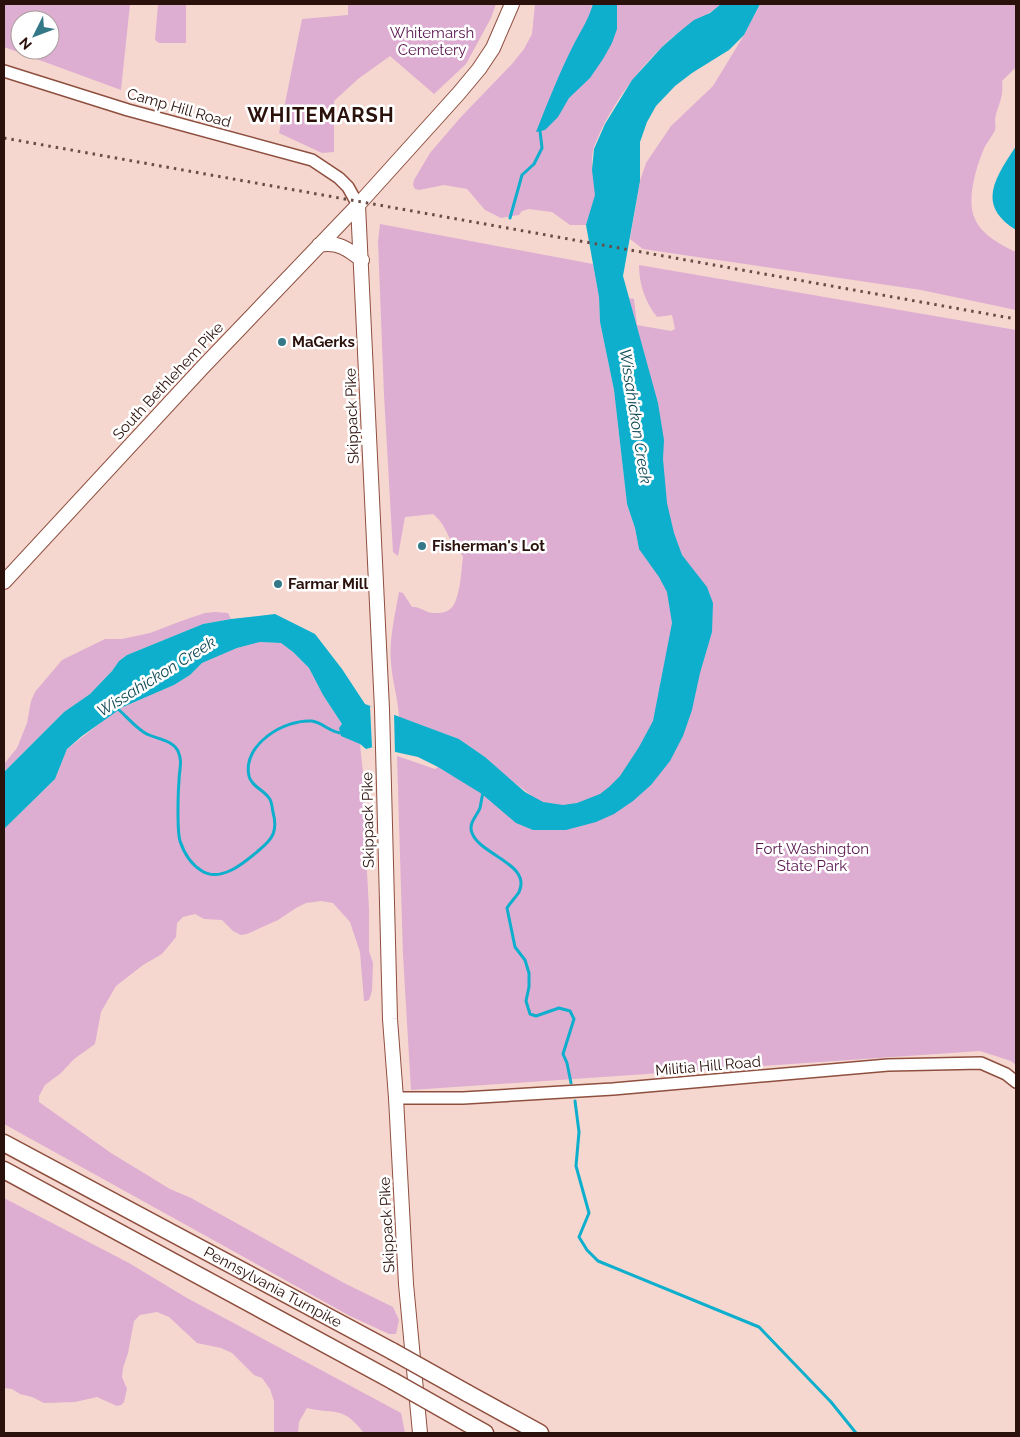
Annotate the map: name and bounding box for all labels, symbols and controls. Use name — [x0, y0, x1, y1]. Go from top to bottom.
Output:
north arrow — [10, 10, 60, 60]
park label: Whitemarsh Cemetery — [390, 24, 474, 59]
text: N — [16, 34, 35, 53]
street label: Camp Hill Road — [125, 85, 233, 131]
district label: WHITEMARSH — [247, 103, 395, 127]
street label: South Bethlehem Pike — [109, 318, 227, 443]
place label: MaGerks — [292, 333, 355, 351]
marker: MaGerks — [276, 336, 288, 348]
water label: Wissahickon Creek — [615, 347, 656, 485]
street label: Skippack Pike — [341, 368, 363, 464]
place label: Fisherman's Lot — [432, 537, 545, 555]
marker: Fisherman's Lot — [416, 540, 428, 552]
place label: Farmar Mill — [288, 575, 369, 593]
marker: Farmar Mill — [272, 578, 284, 590]
water label: Wissahickon Creek — [93, 632, 220, 721]
street label: Skippack Pike — [358, 772, 378, 868]
park label: Fort Washington State Park — [755, 840, 869, 875]
street label: Militia Hill Road — [654, 1052, 762, 1080]
street label: Skippack Pike — [375, 1176, 398, 1273]
street label: Pennsylvania Turnpike — [201, 1243, 345, 1331]

